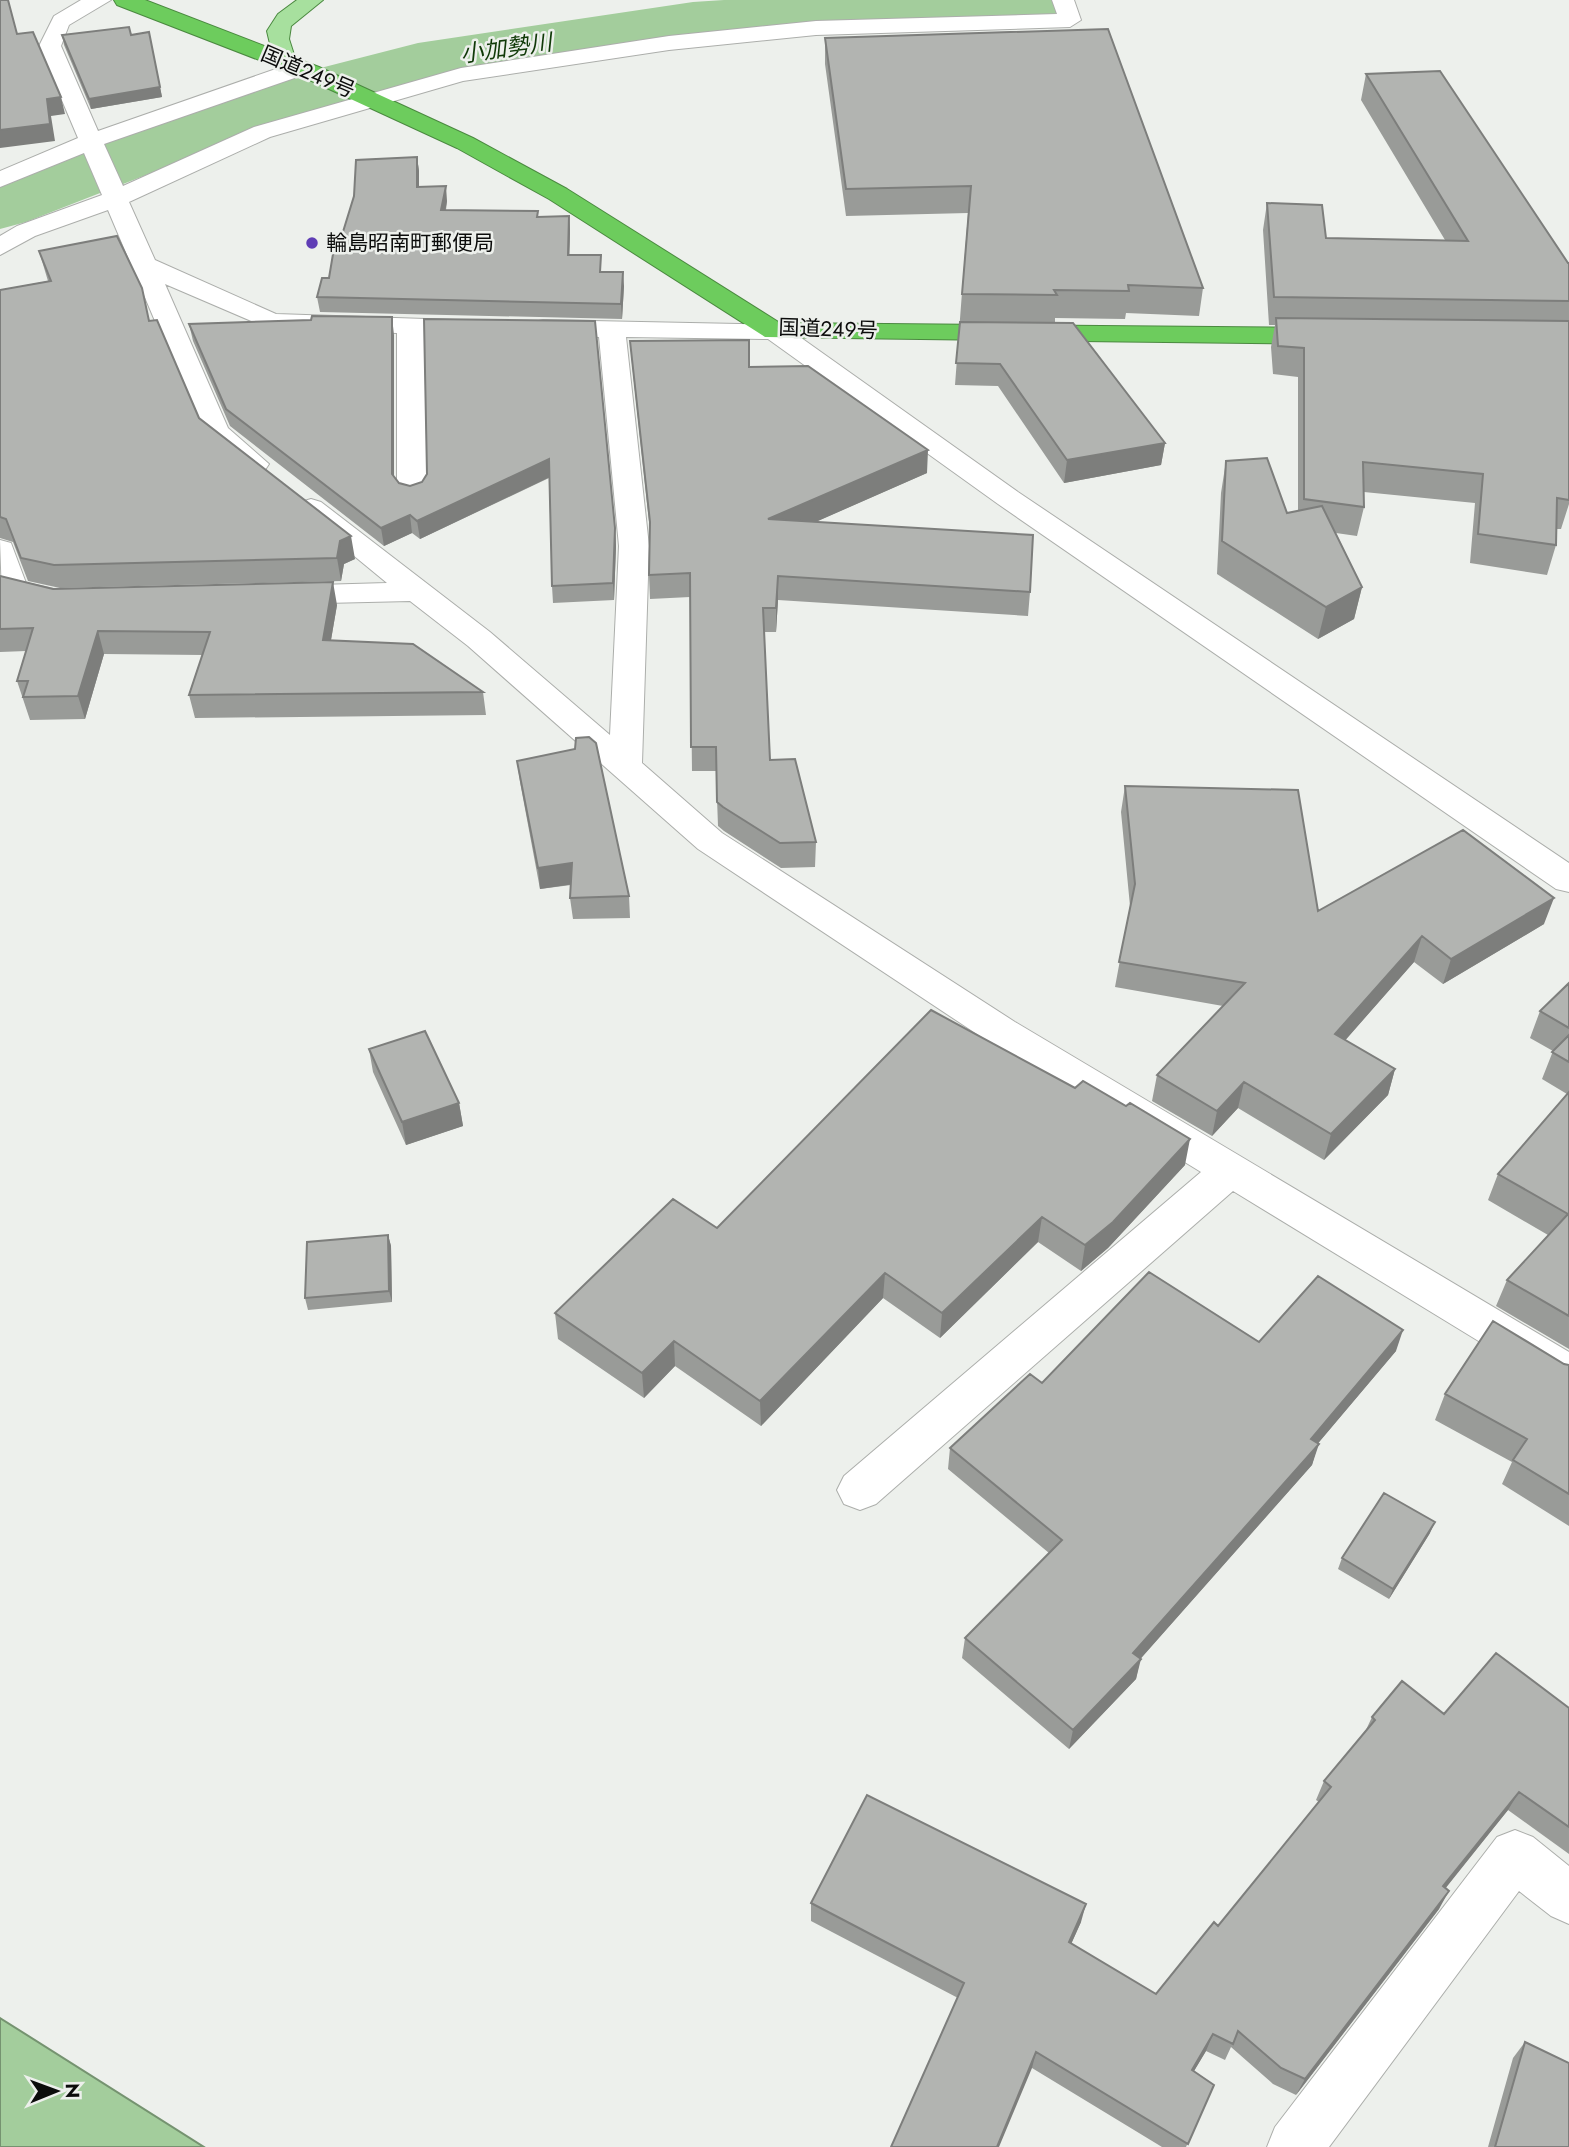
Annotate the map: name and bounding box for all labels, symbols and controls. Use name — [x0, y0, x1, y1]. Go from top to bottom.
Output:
water label: 小加勢川 — [458, 24, 557, 71]
street label: 国道249号 — [256, 39, 360, 105]
place label: 輪島昭南町郵便局 — [326, 228, 494, 258]
marker: 輪島昭南町郵便局 — [304, 235, 320, 251]
street label: 国道249号 — [778, 312, 878, 346]
north arrow — [21, 2056, 91, 2126]
text: N — [59, 2083, 86, 2098]

